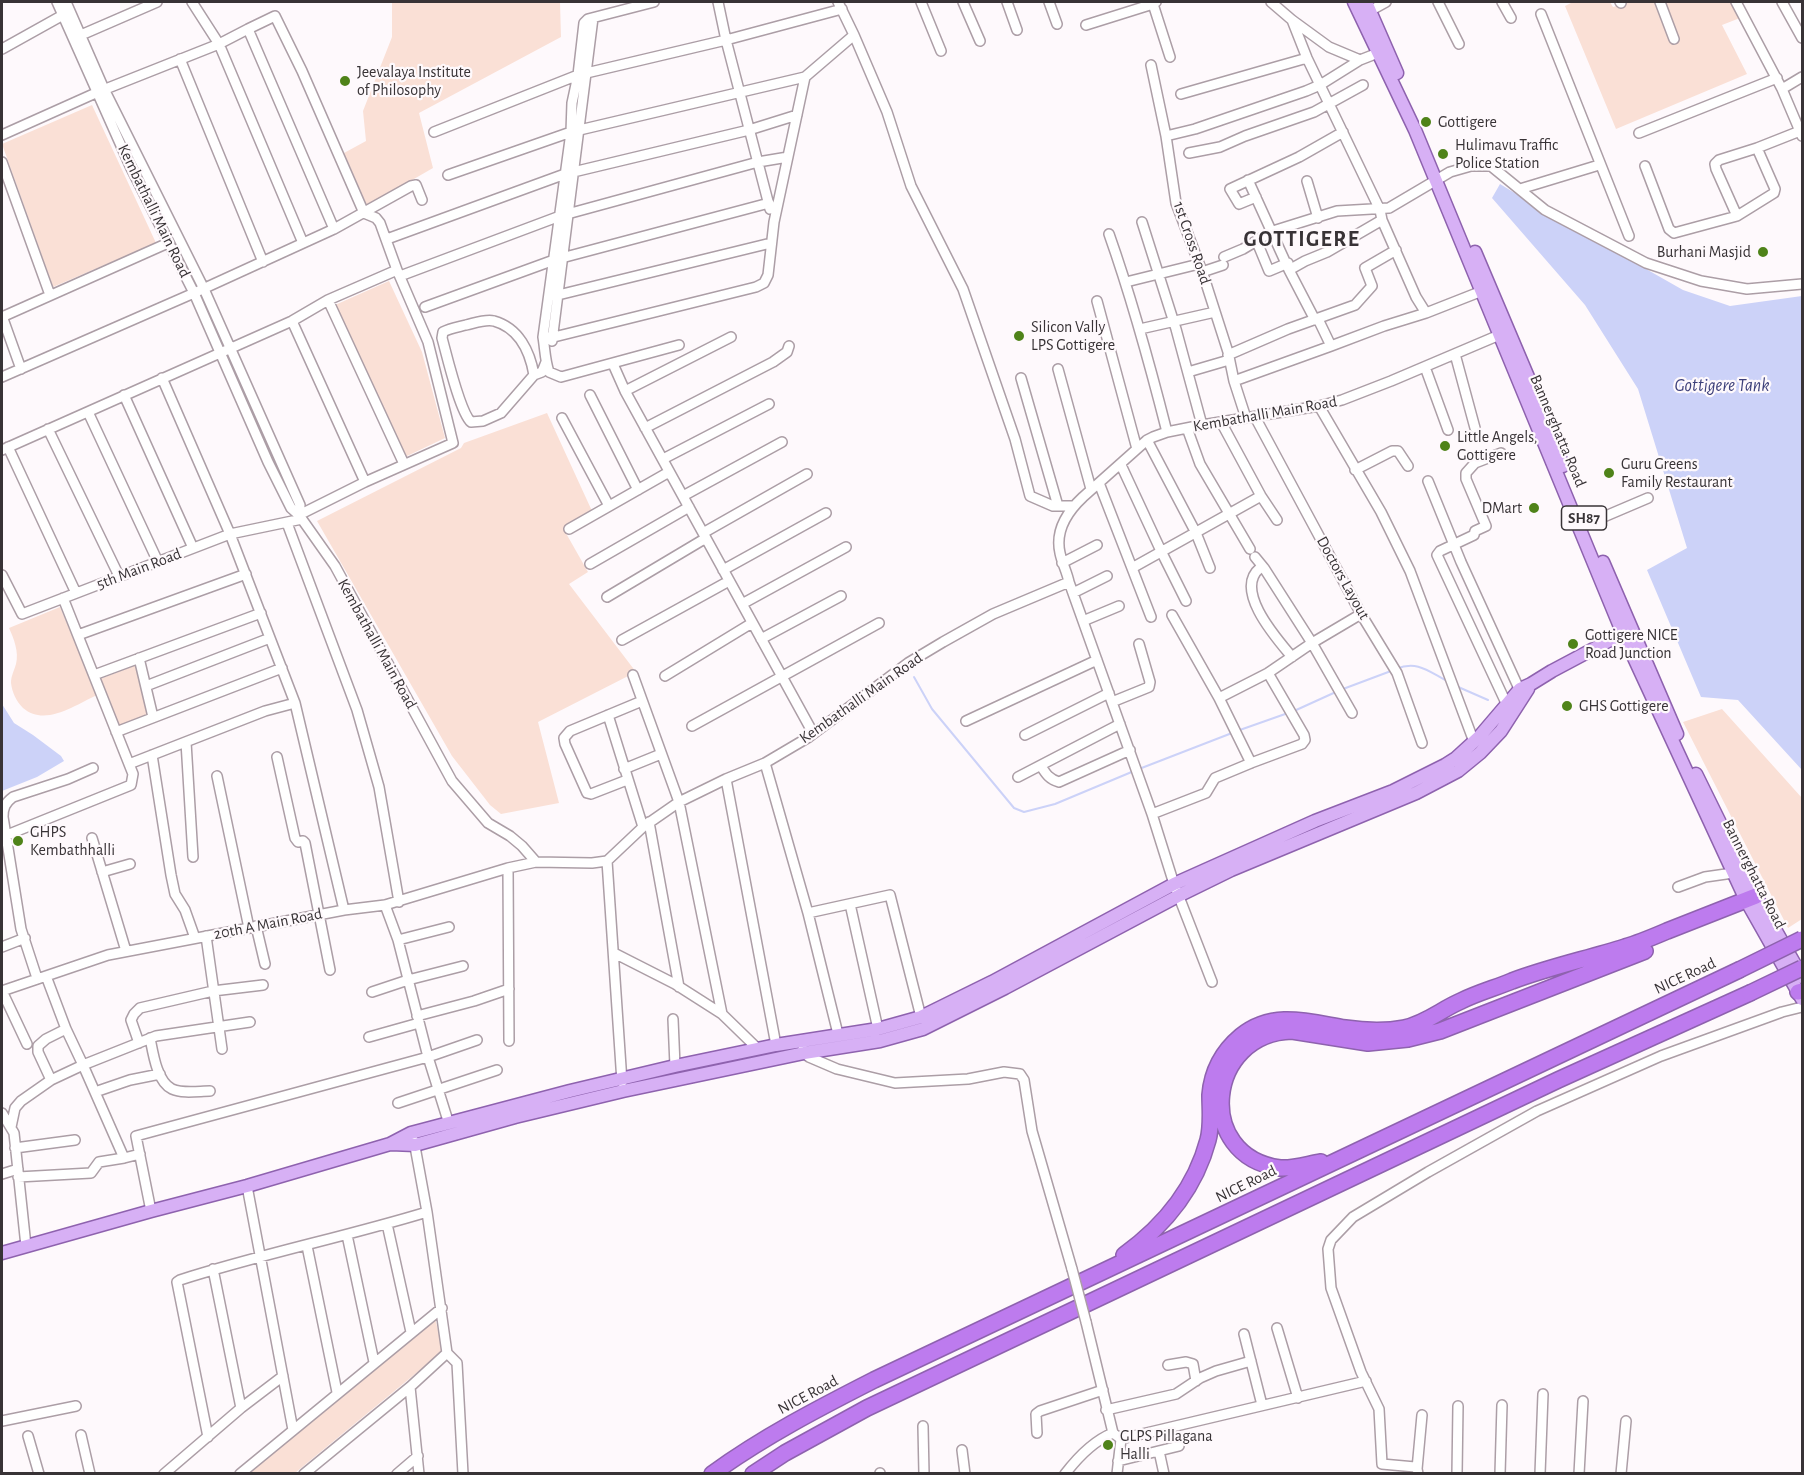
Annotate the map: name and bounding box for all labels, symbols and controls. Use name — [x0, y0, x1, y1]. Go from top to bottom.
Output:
place label: Jeevalaya Institute of Philosophy — [357, 62, 471, 100]
marker: Jeevalaya Institute of Philosophy — [338, 74, 352, 88]
place label: Gottigere — [1438, 112, 1497, 132]
marker: Gottigere — [1419, 115, 1433, 129]
place label: Hulimavu Traffic Police Station — [1455, 135, 1558, 173]
street label: Kembathalli Main Road — [113, 141, 195, 281]
marker: Hulimavu Traffic Police Station — [1436, 147, 1450, 161]
street label: 1st Cross Road — [1169, 199, 1215, 287]
district label: GOTTIGERE — [1244, 226, 1360, 252]
place label: Burhani Masjid — [1657, 242, 1751, 262]
marker: Burhani Masjid — [1756, 245, 1770, 259]
place label: Silicon Vally LPS Gottigere — [1031, 317, 1115, 355]
marker: Silicon Vally LPS Gottigere — [1012, 329, 1026, 343]
street label: Bannerghatta Road — [1526, 372, 1590, 490]
water label: Gottigere Tank — [1674, 375, 1770, 397]
street label: Kembathalli Main Road — [1192, 392, 1338, 436]
place label: Little Angels, Gottigere — [1457, 427, 1537, 465]
marker: Little Angels, Gottigere — [1438, 439, 1452, 453]
place label: Guru Greens Family Restaurant — [1621, 454, 1732, 492]
marker: Guru Greens Family Restaurant — [1602, 466, 1616, 480]
place label: DMart — [1482, 498, 1522, 518]
marker: DMart — [1527, 501, 1541, 515]
road number: SH87 — [1562, 506, 1606, 530]
street label: Doctors Layout — [1312, 533, 1374, 623]
street label: 5th Main Road — [94, 544, 184, 594]
street label: Kembathalli Main Road — [333, 576, 421, 712]
place label: Gottigere NICE Road Junction — [1585, 625, 1678, 663]
marker: Gottigere NICE Road Junction — [1566, 637, 1580, 651]
street label: Kembathalli Main Road — [796, 648, 926, 748]
place label: GHS Gottigere — [1579, 696, 1669, 716]
marker: GHS Gottigere — [1560, 699, 1574, 713]
street label: Bannerghatta Road — [1718, 816, 1790, 932]
place label: GHPS Kembathhalli — [30, 822, 115, 860]
marker: GHPS Kembathhalli — [11, 834, 25, 848]
street label: 20th A Main Road — [212, 904, 324, 944]
street label: NICE Road — [1651, 953, 1719, 999]
street label: NICE Road — [1212, 1161, 1280, 1207]
street label: NICE Road — [775, 1371, 841, 1419]
place label: GLPS Pillagana Halli — [1120, 1426, 1213, 1464]
marker: GLPS Pillagana Halli — [1101, 1438, 1115, 1452]

